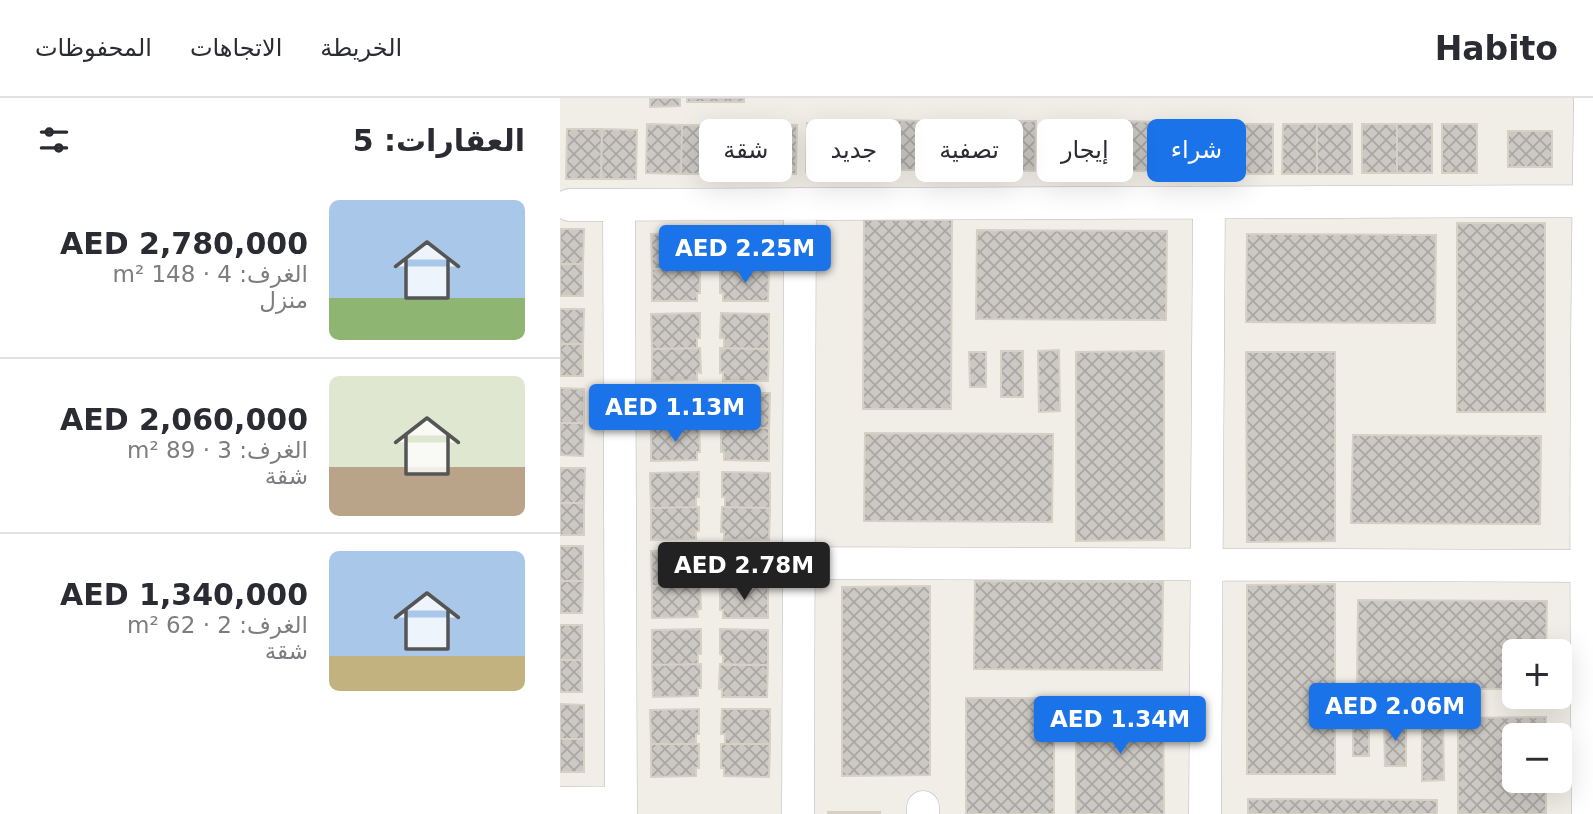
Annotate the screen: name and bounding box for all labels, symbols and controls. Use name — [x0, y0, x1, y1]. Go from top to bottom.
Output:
text: Habito — [1435, 29, 1558, 68]
text: المحفوظات — [35, 34, 152, 62]
text: الاتجاهات — [190, 34, 282, 62]
text: الخريطة — [320, 34, 402, 62]
chip: شقة — [699, 119, 792, 182]
chip: جديد — [806, 119, 901, 182]
chip: تصفية — [915, 119, 1023, 182]
chip: إيجار — [1037, 119, 1133, 182]
chip: شراء — [1147, 119, 1246, 182]
icon: filters — [35, 121, 73, 159]
text: العقارات: 5 — [353, 123, 525, 158]
text: AED 2,780,000 — [60, 226, 308, 261]
pin: AED 2.25M — [665, 226, 825, 285]
icon: home — [385, 228, 469, 312]
text: AED 2.25M — [675, 235, 815, 261]
text: الغرف: 4 · 148 m² — [112, 261, 308, 287]
text: منزل — [259, 287, 308, 313]
pin: AED 1.13M — [595, 384, 755, 444]
text: AED 1.13M — [605, 394, 745, 420]
text: AED 2,060,000 — [60, 402, 308, 437]
icon: home — [385, 404, 469, 488]
text: الغرف: 3 · 89 m² — [127, 437, 308, 463]
text: شقة — [265, 463, 308, 489]
pin: AED 2.78M — [664, 542, 824, 602]
text: AED 2.78M — [674, 552, 814, 578]
text: AED 1,340,000 — [60, 577, 308, 612]
icon: home — [385, 579, 469, 663]
text: الغرف: 2 · 62 m² — [127, 612, 308, 638]
text: شقة — [265, 638, 308, 664]
map controls — [1502, 639, 1572, 793]
button: + — [1502, 639, 1572, 709]
pin: AED 2.06M — [1315, 684, 1475, 743]
text: AED 2.06M — [1325, 693, 1465, 719]
pin: AED 1.34M — [1040, 696, 1200, 756]
text: AED 1.34M — [1050, 706, 1190, 732]
button: − — [1502, 723, 1572, 793]

